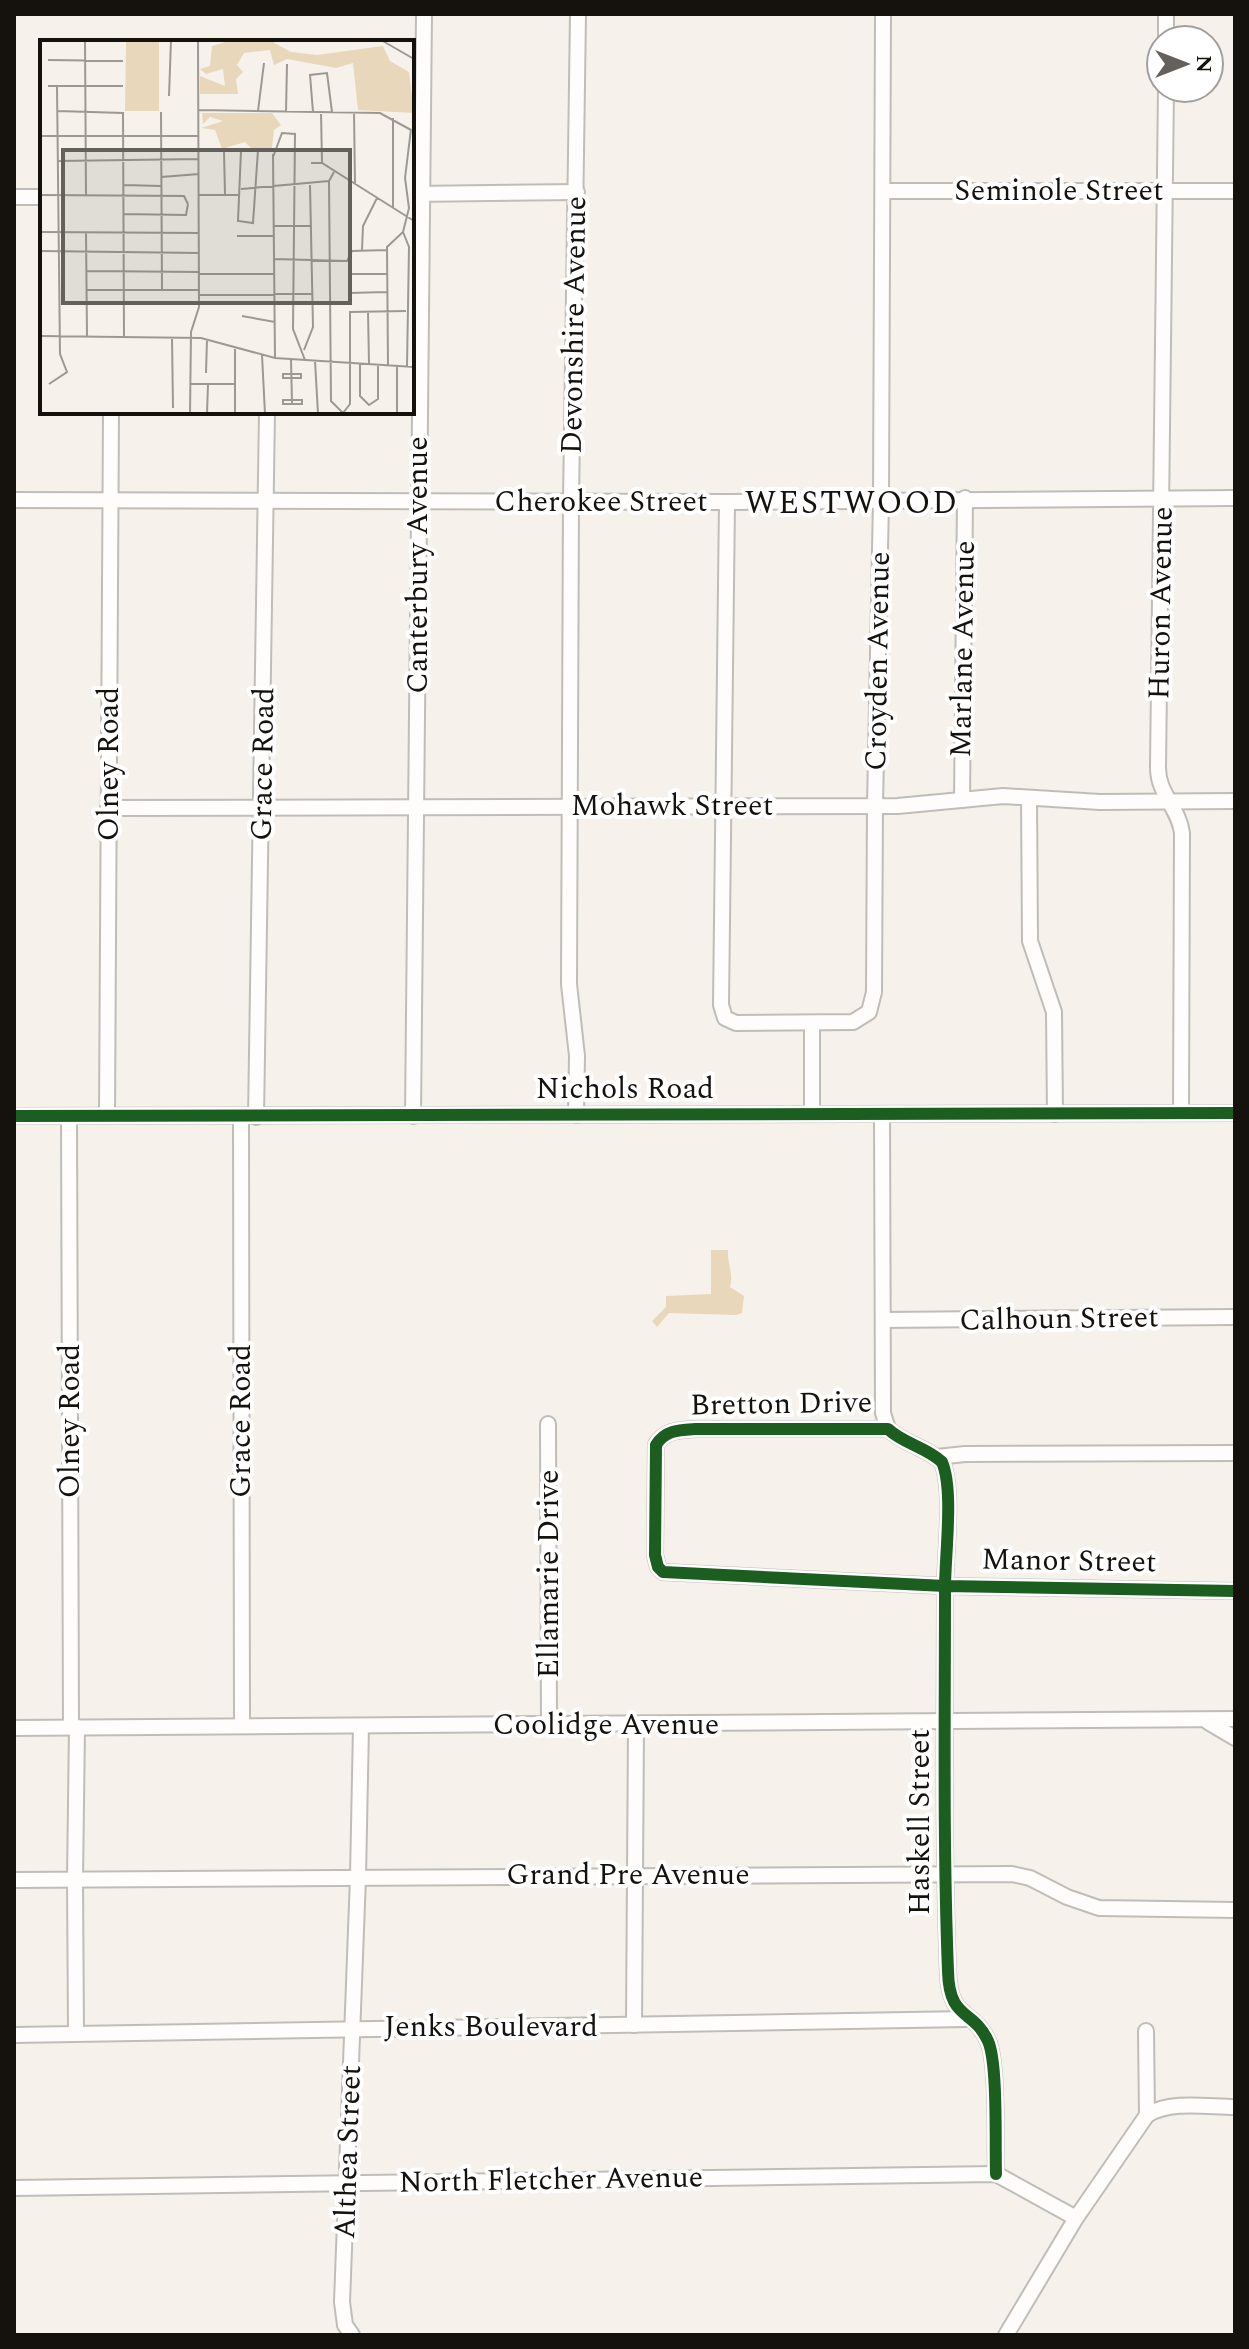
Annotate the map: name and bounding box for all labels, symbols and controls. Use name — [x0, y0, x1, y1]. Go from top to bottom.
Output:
north arrow — [1145, 24, 1225, 104]
inset map — [40, 40, 414, 414]
text: N — [1187, 55, 1220, 73]
street label: Seminole Street — [954, 168, 1164, 214]
street label: Devonshire Avenue — [549, 195, 599, 455]
street label: Canterbury Avenue — [395, 436, 441, 694]
street label: Cherokee Street — [494, 479, 708, 525]
district label: WESTWOOD — [745, 479, 959, 528]
street label: Huron Avenue — [1136, 506, 1186, 700]
street label: Marlane Avenue — [938, 540, 988, 758]
street label: Croyden Avenue — [853, 551, 903, 771]
street label: Olney Road — [86, 687, 132, 841]
street label: Grace Road — [239, 687, 287, 841]
street label: Mohawk Street — [571, 783, 773, 829]
street label: Nichols Road — [536, 1066, 714, 1112]
street label: Calhoun Street — [959, 1294, 1159, 1344]
street label: Olney Road — [47, 1344, 93, 1498]
street label: Grace Road — [218, 1344, 264, 1498]
street label: Bretton Drive — [690, 1379, 872, 1429]
street label: Ellamarie Drive — [526, 1470, 572, 1678]
street label: Manor Street — [981, 1536, 1157, 1586]
street label: Coolidge Avenue — [493, 1702, 719, 1748]
street label: Haskell Street — [897, 1729, 943, 1915]
street label: Grand Pre Avenue — [506, 1852, 750, 1898]
street label: Jenks Boulevard — [384, 2004, 598, 2050]
street label: Althea Street — [322, 2064, 374, 2240]
street label: North Fletcher Avenue — [399, 2154, 703, 2206]

